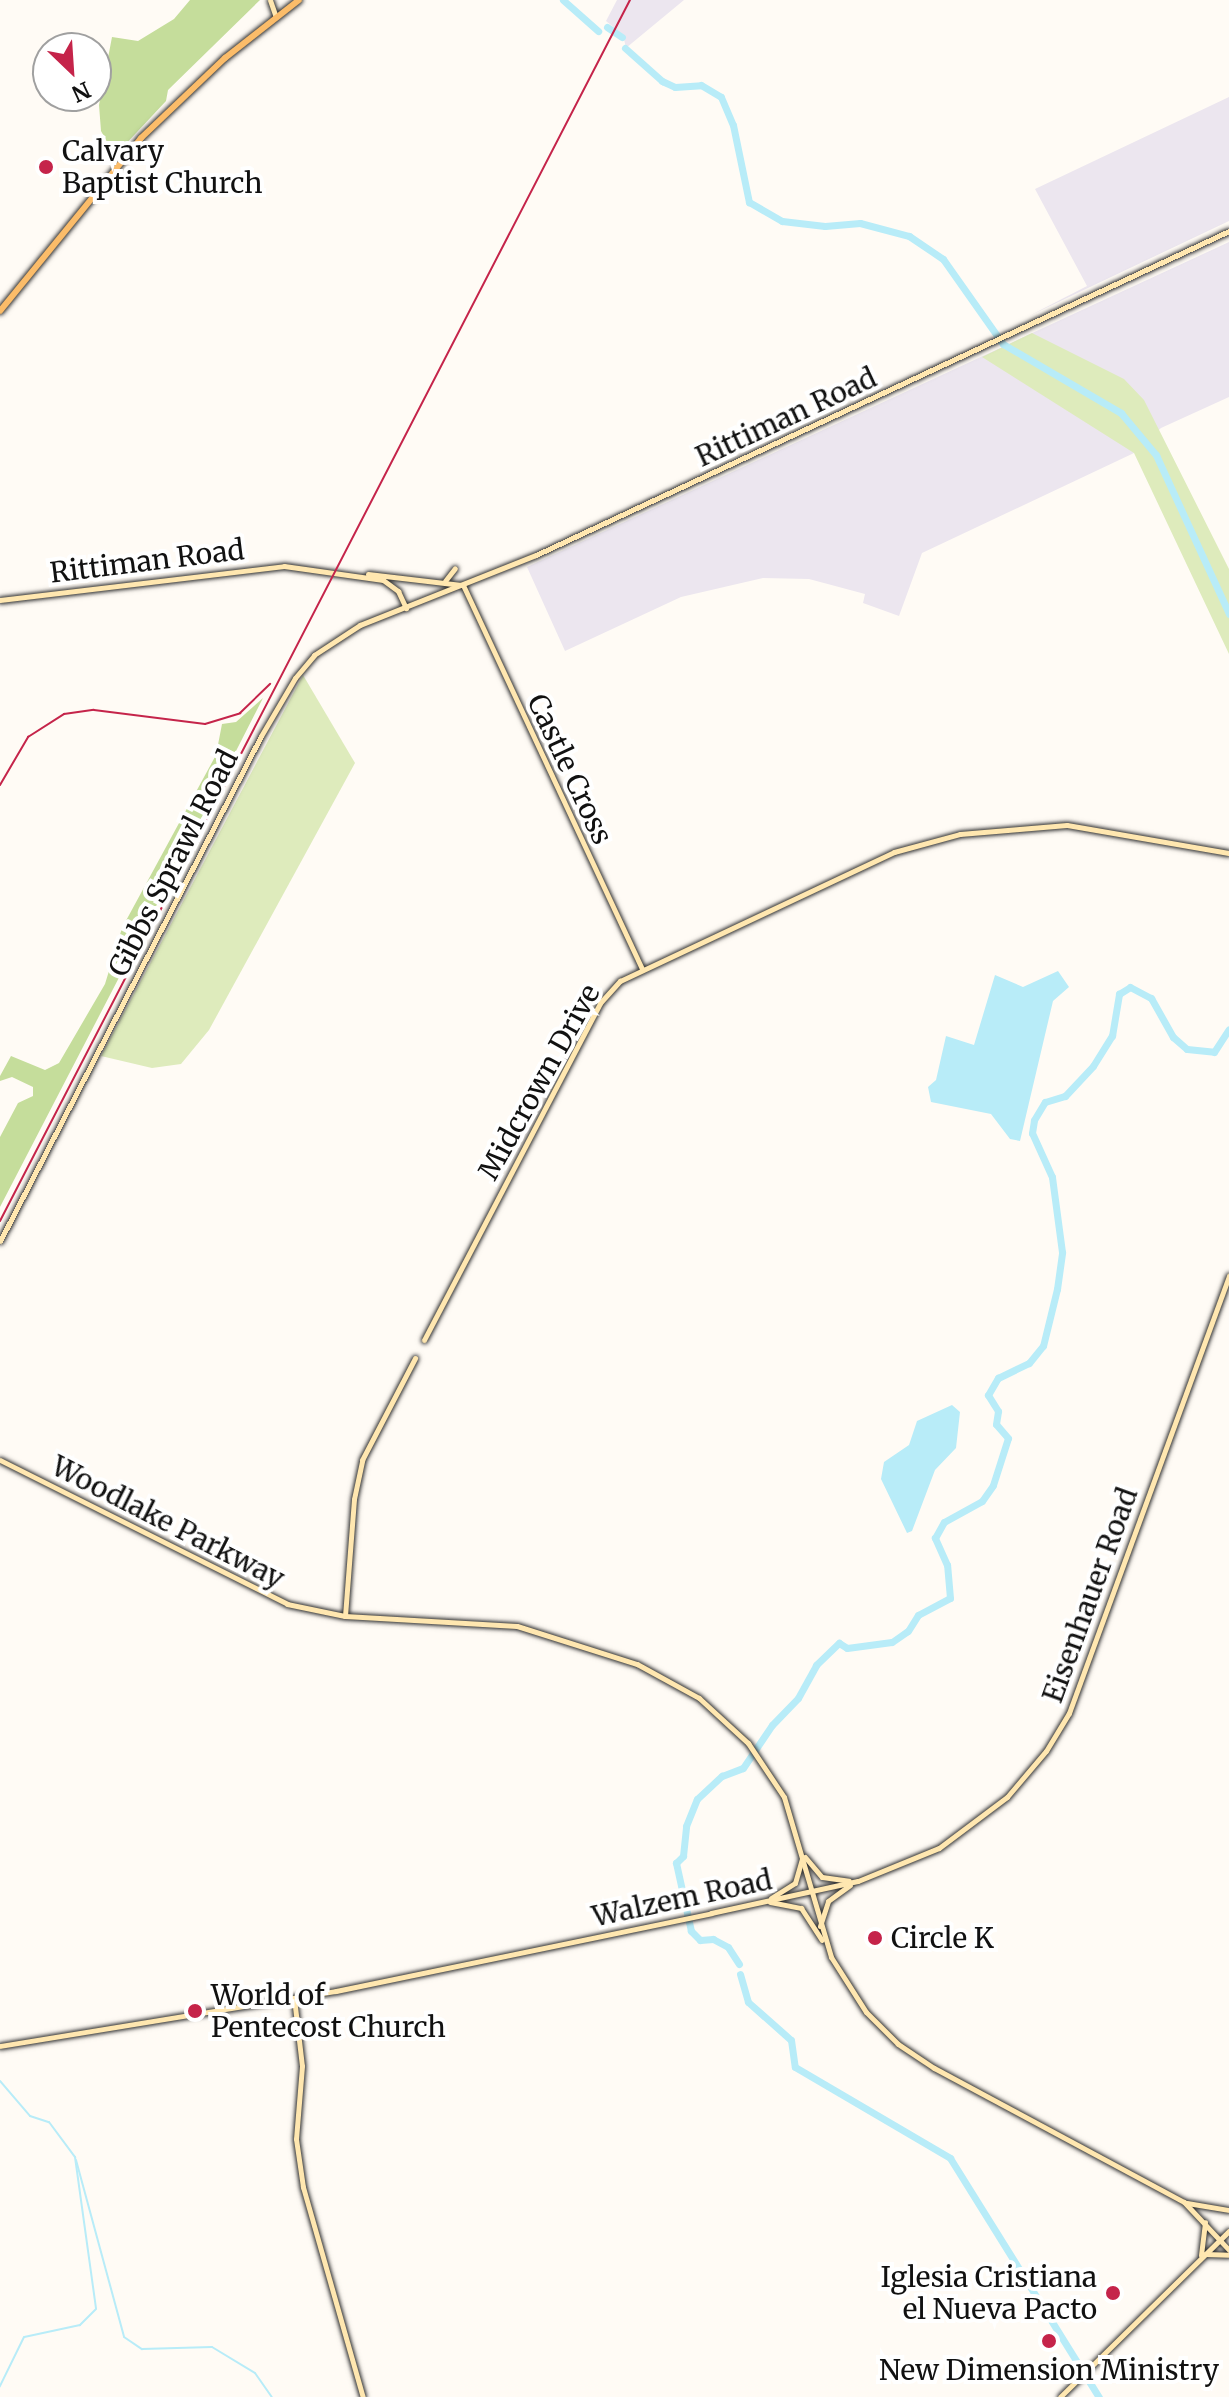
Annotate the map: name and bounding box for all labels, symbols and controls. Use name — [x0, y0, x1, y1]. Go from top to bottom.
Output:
north arrow — [32, 32, 112, 112]
text: N — [68, 76, 95, 108]
place label: Calvary Baptist Church — [62, 134, 262, 200]
marker: Calvary Baptist Church — [37, 158, 55, 176]
street label: Rittiman Road — [690, 360, 882, 474]
street label: Rittiman Road — [48, 532, 246, 590]
street label: Castle Cross — [521, 689, 619, 849]
street label: Gibbs Sprawl Road — [101, 744, 245, 982]
street label: Midcrown Drive — [471, 979, 607, 1185]
street label: Woodlake Parkway — [46, 1449, 290, 1595]
street label: Eisenhauer Road — [1036, 1483, 1144, 1707]
street label: Walzem Road — [589, 1863, 775, 1933]
place label: Circle K — [891, 1921, 994, 1955]
marker: Circle K — [866, 1929, 884, 1947]
place label: World of Pentecost Church — [211, 1978, 446, 2044]
marker: World of Pentecost Church — [186, 2002, 204, 2020]
place label: Iglesia Cristiana el Nueva Pacto — [881, 2260, 1097, 2326]
marker: Iglesia Cristiana el Nueva Pacto — [1104, 2284, 1122, 2302]
marker: New Dimension Ministry — [1040, 2332, 1058, 2350]
place label: New Dimension Ministry — [879, 2353, 1219, 2387]

